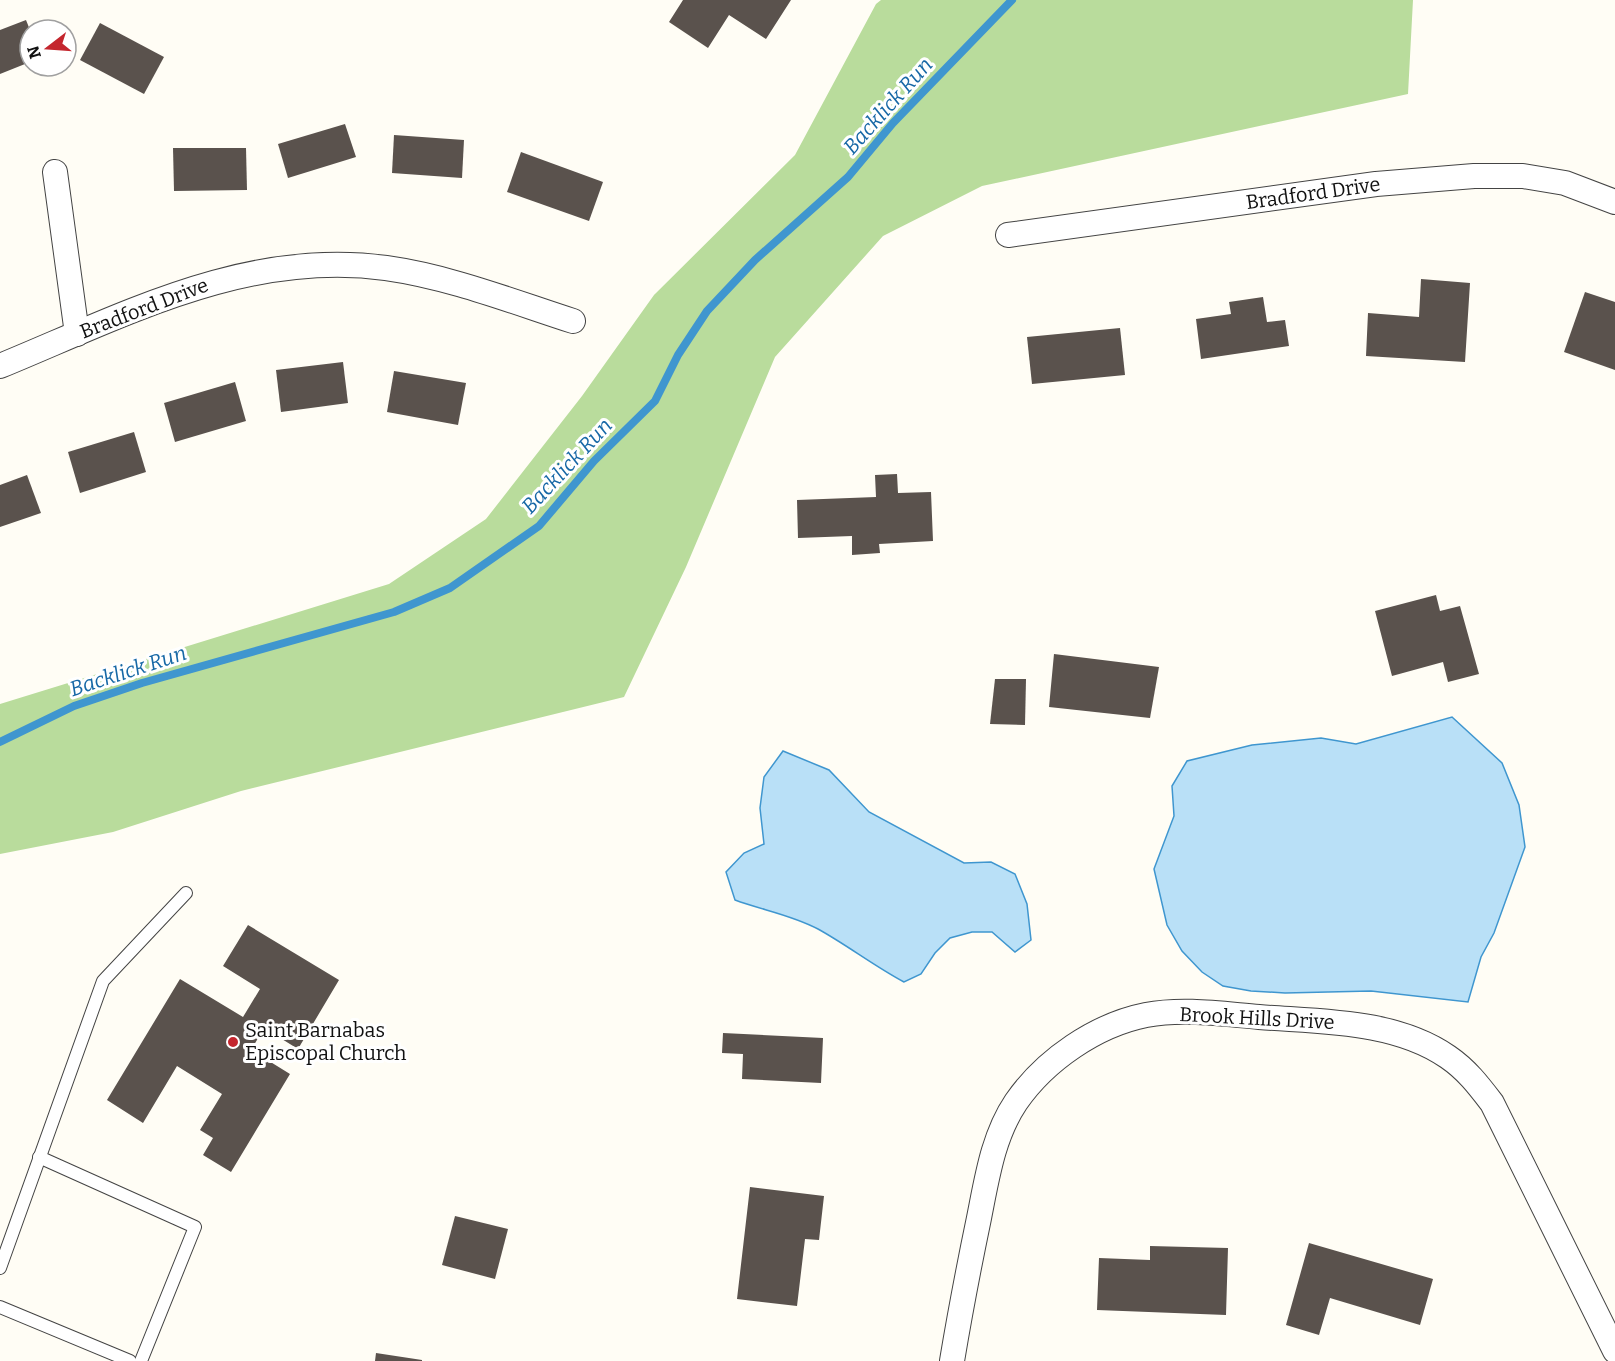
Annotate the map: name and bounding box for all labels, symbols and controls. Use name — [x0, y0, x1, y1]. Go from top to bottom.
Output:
north arrow — [18, 18, 78, 78]
text: N — [23, 44, 45, 61]
water label: Backlick Run — [838, 52, 938, 160]
street label: Bradford Drive — [1244, 172, 1382, 214]
street label: Bradford Drive — [77, 273, 211, 343]
water label: Backlick Run — [516, 413, 618, 519]
water label: Backlick Run — [66, 640, 190, 702]
street label: Brook Hills Drive — [1179, 1002, 1335, 1034]
place label: Saint Barnabas Episcopal Church — [245, 1018, 407, 1065]
marker: Saint Barnabas Episcopal Church — [226, 1035, 240, 1049]

